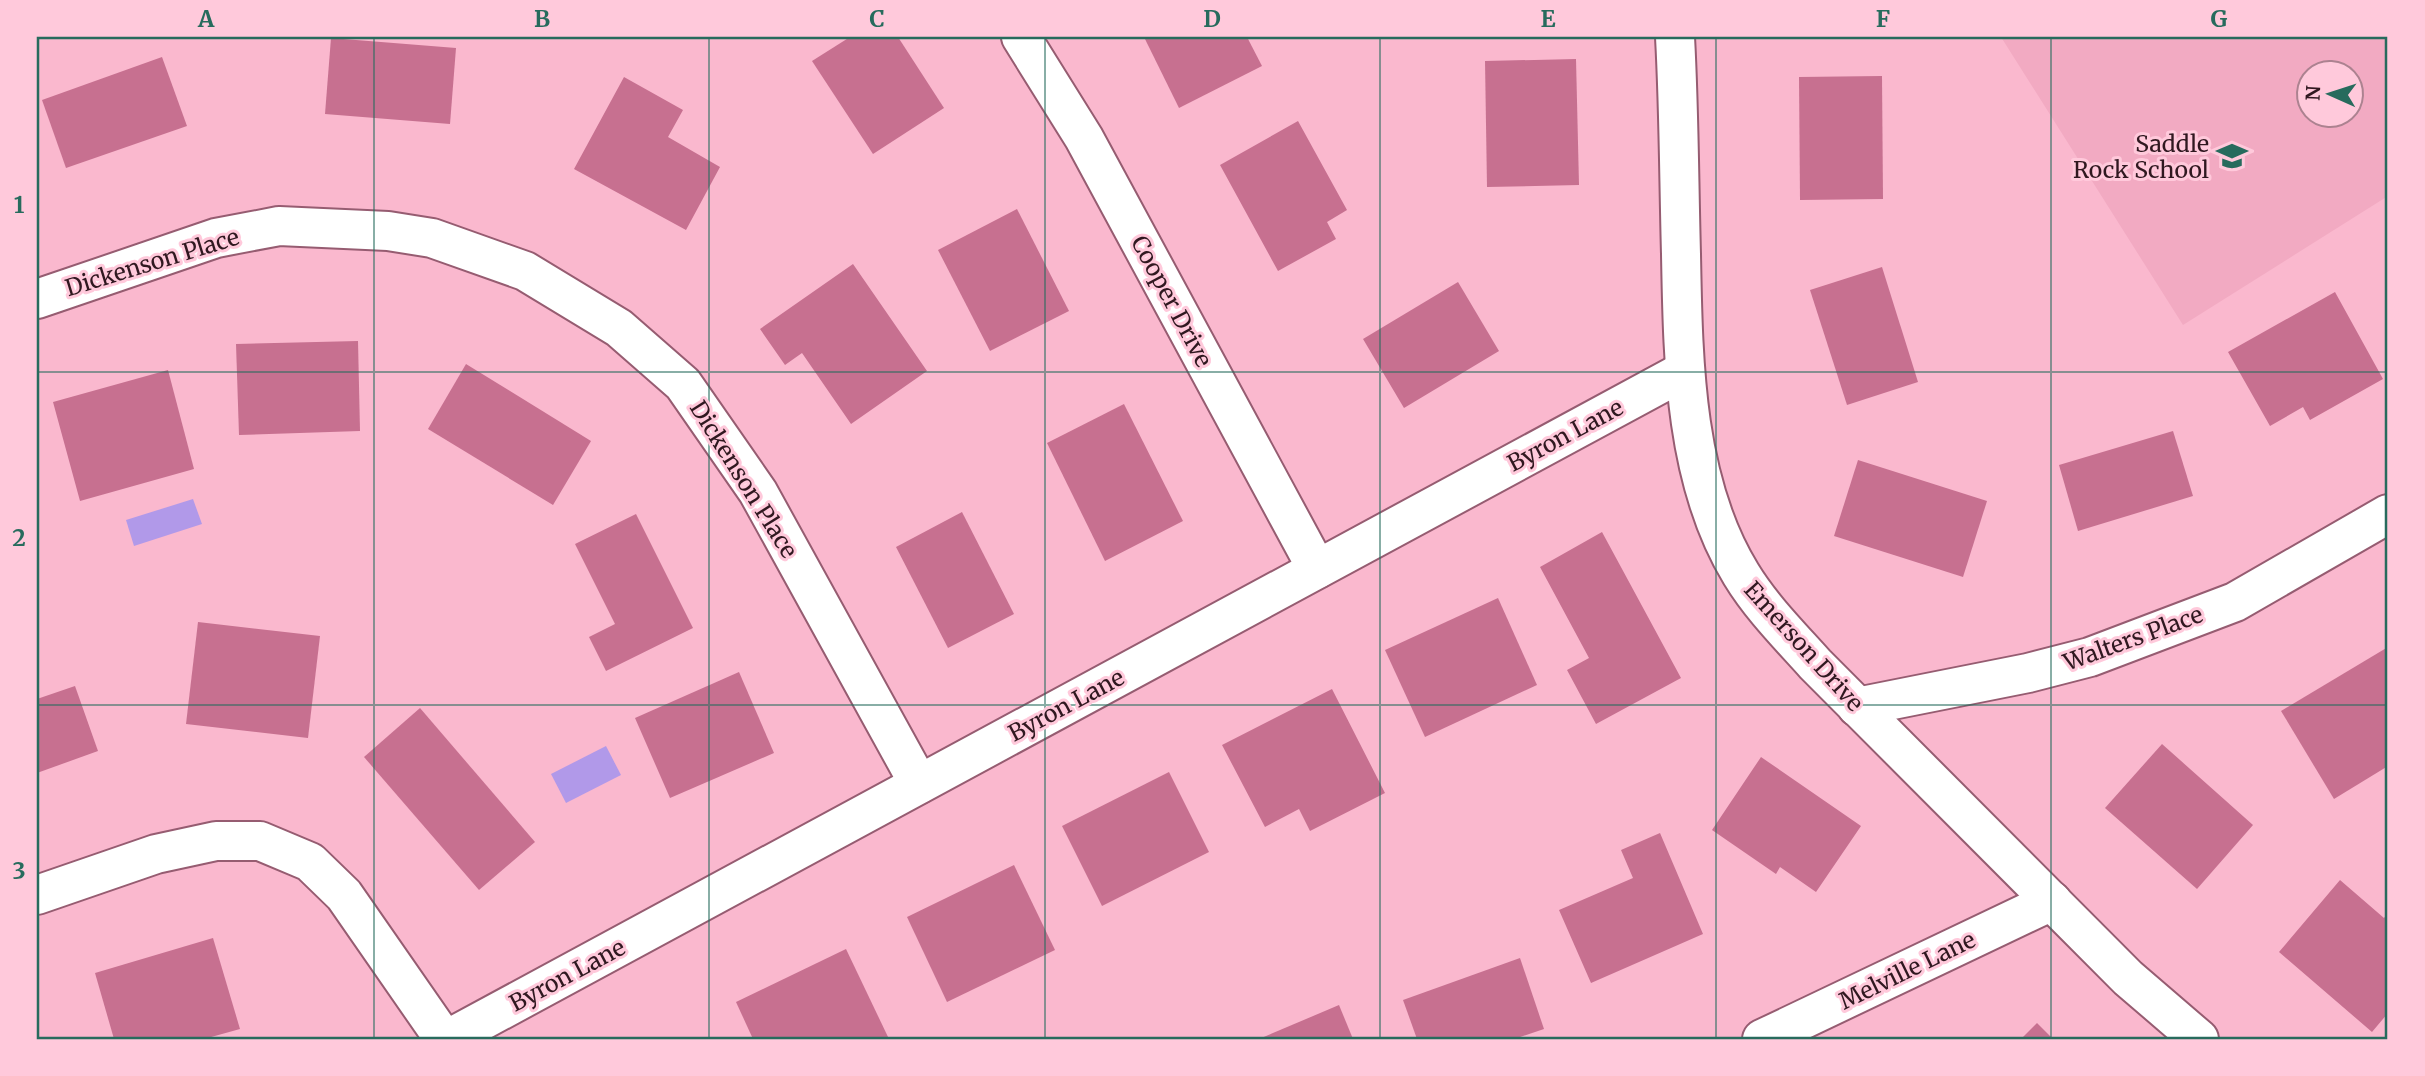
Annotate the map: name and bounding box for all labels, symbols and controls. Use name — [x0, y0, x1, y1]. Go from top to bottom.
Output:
text: A — [197, 4, 215, 33]
text: B — [534, 4, 550, 33]
text: C — [869, 4, 885, 33]
text: D — [1203, 4, 1221, 33]
text: E — [1540, 4, 1556, 33]
text: F — [1876, 4, 1890, 33]
text: G — [2211, 4, 2228, 33]
north arrow — [2296, 60, 2366, 130]
text: N — [2301, 85, 2325, 101]
place label: Saddle Rock School — [2073, 129, 2209, 184]
school or university icon: Saddle Rock School — [2215, 139, 2249, 173]
text: 1 — [14, 190, 25, 219]
street label: Dickenson Place — [62, 222, 242, 302]
street label: Cooper Drive — [1125, 230, 1219, 372]
street label: Byron Lane — [1502, 392, 1628, 478]
street label: Dickenson Place — [684, 395, 804, 563]
text: 2 — [12, 523, 26, 552]
street label: Emerson Drive — [1738, 575, 1870, 717]
street label: Walters Place — [2058, 599, 2207, 677]
street label: Byron Lane — [1003, 662, 1129, 748]
text: 3 — [12, 856, 26, 885]
street label: Melville Lane — [1834, 924, 1980, 1015]
street label: Byron Lane — [504, 932, 630, 1018]

